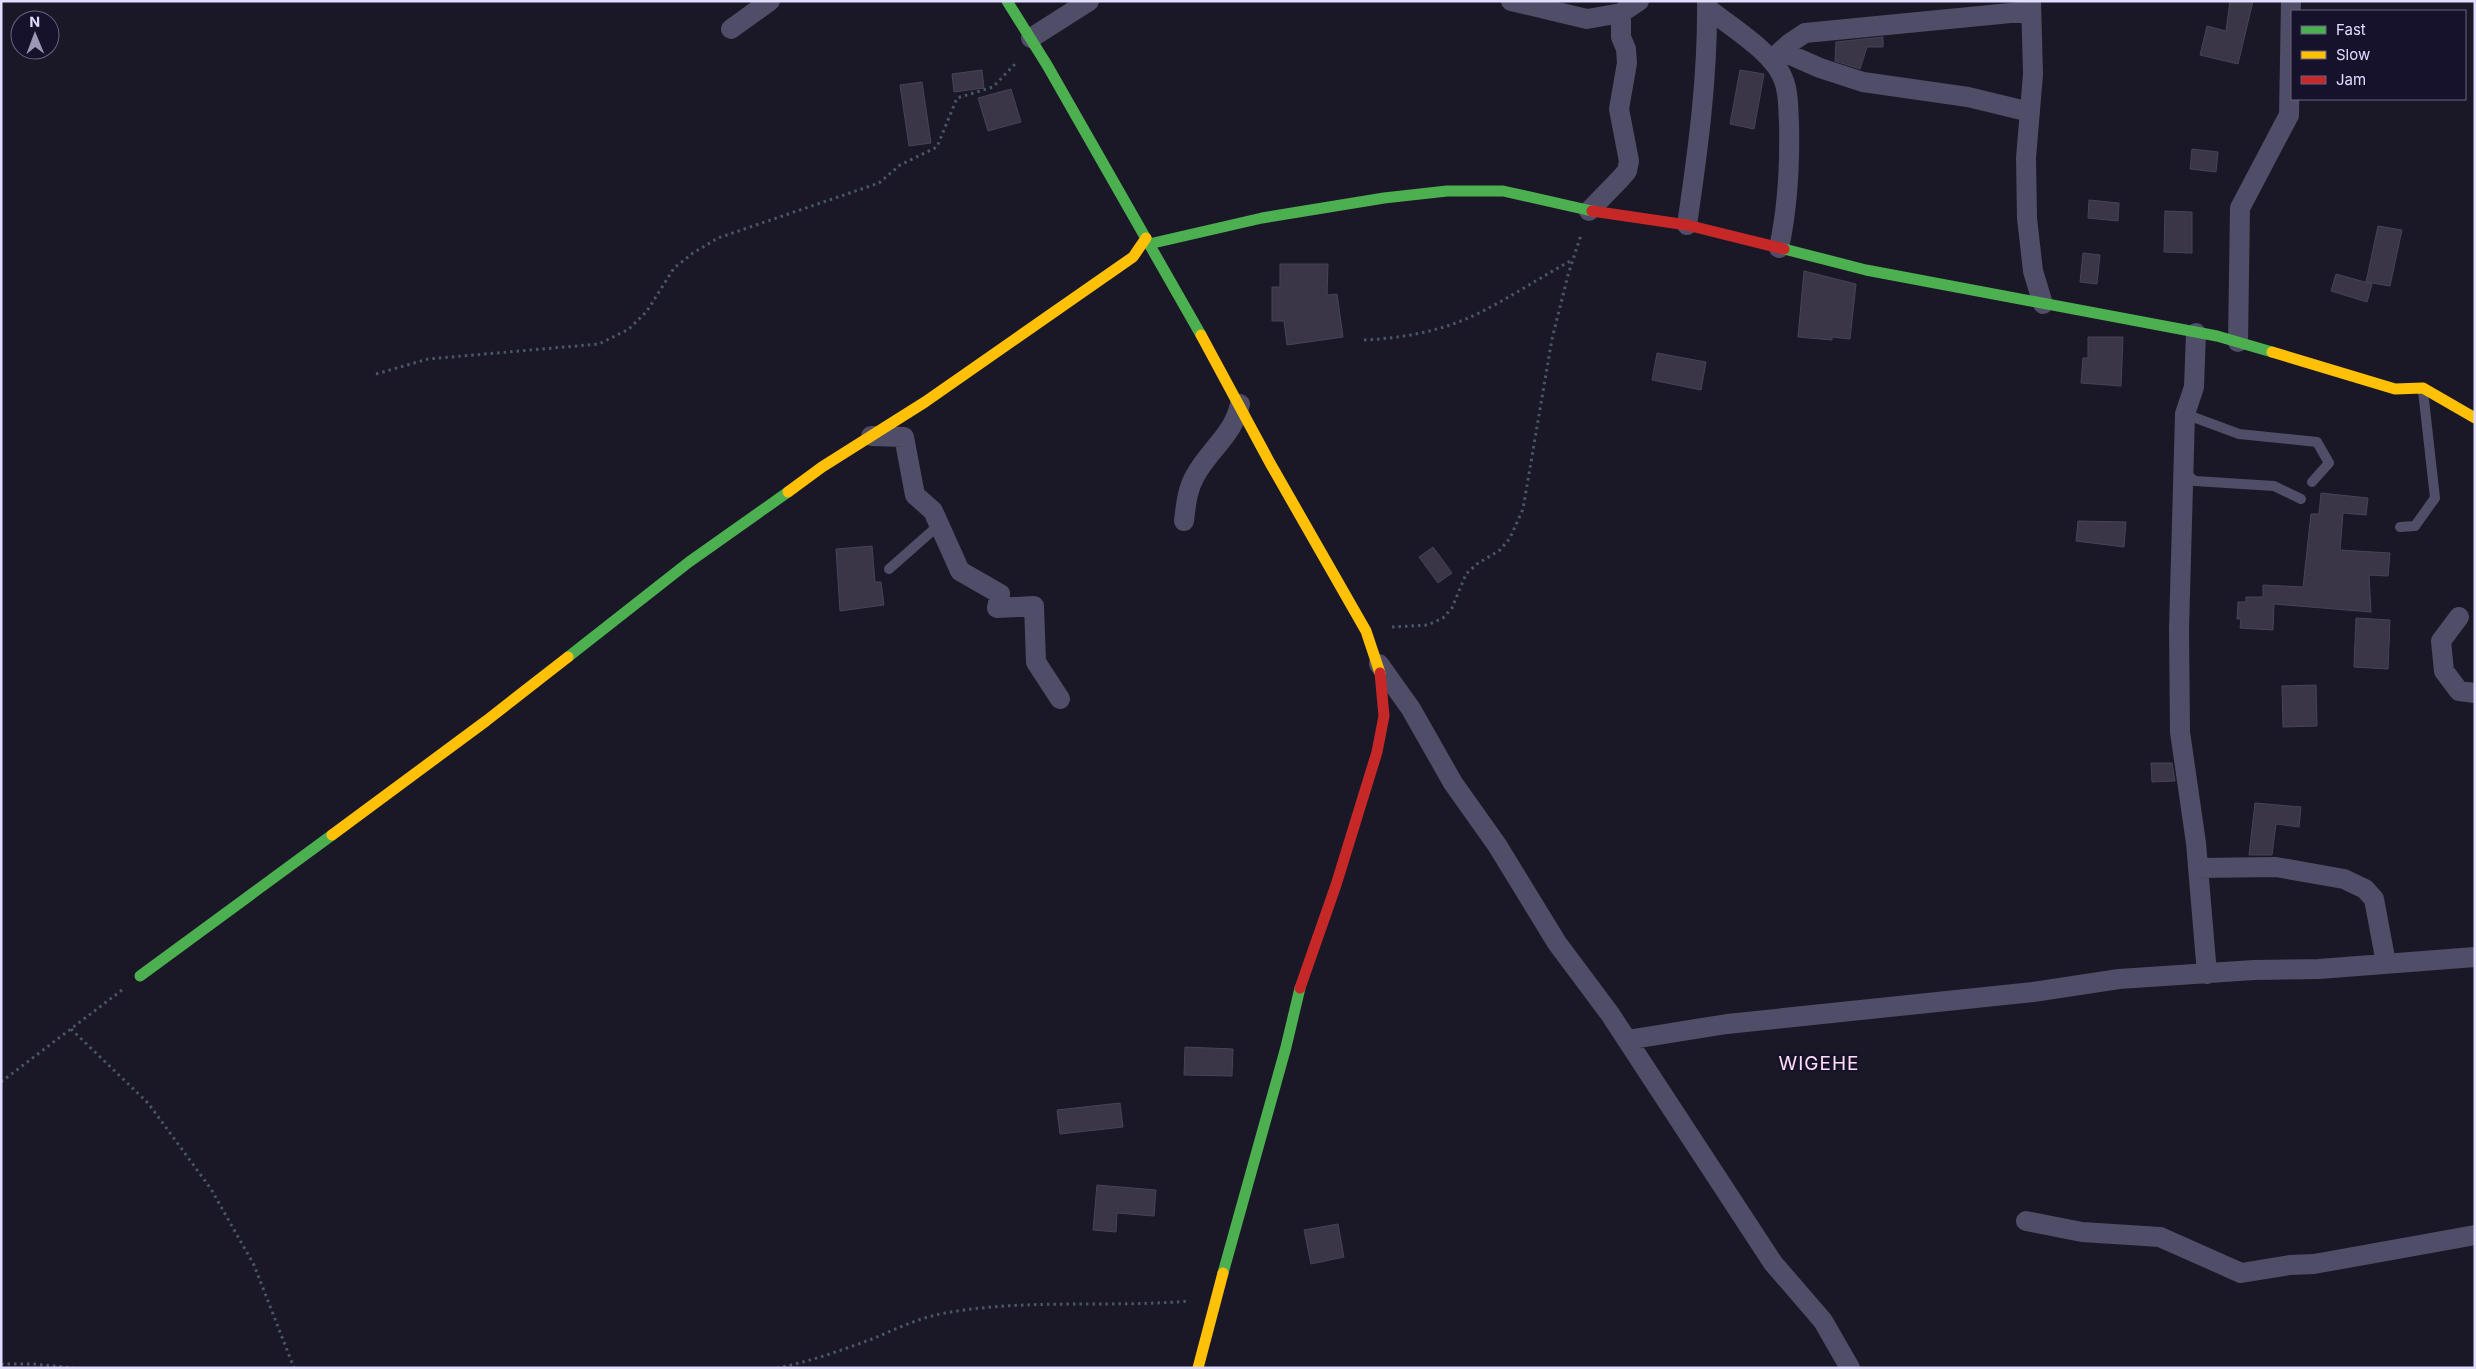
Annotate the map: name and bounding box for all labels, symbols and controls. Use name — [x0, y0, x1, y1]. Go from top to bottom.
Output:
north arrow — [10, 10, 60, 60]
legend — [2291, 10, 2466, 100]
text: N — [29, 13, 40, 30]
text: Fast — [2336, 20, 2366, 39]
text: Slow — [2336, 45, 2370, 64]
text: Jam — [2336, 70, 2366, 89]
district label: WIGEHE — [1779, 1052, 1859, 1075]

